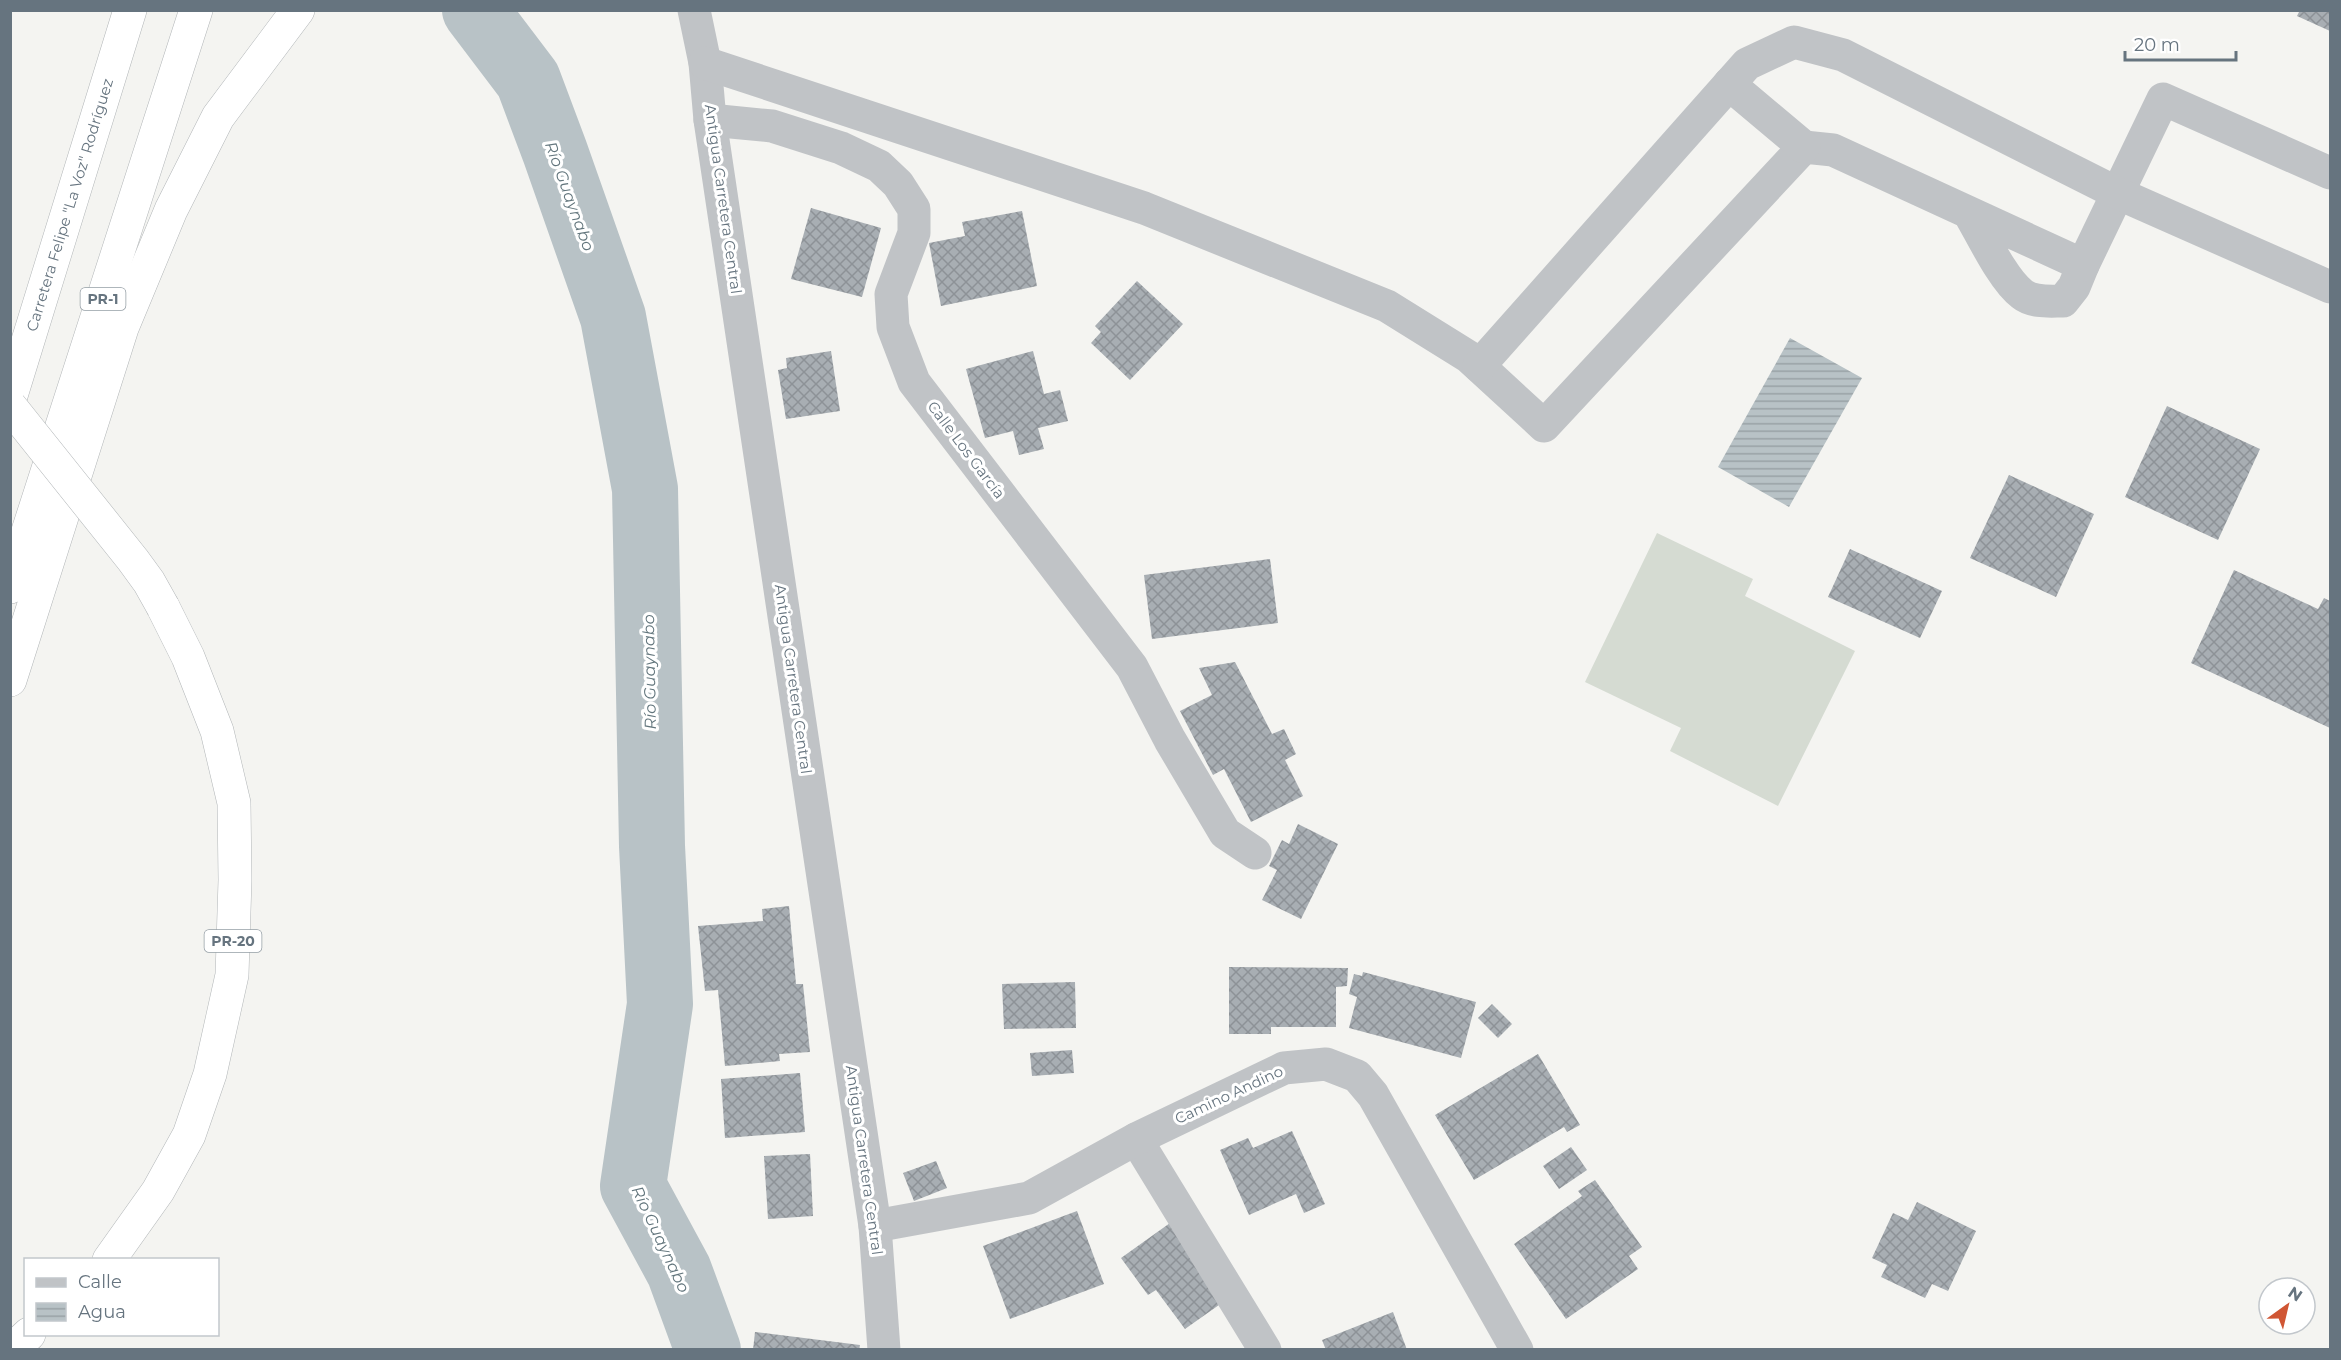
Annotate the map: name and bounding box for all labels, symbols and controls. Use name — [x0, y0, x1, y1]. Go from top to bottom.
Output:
scale bar — [2125, 24, 2236, 62]
text: 20 m — [2134, 34, 2180, 56]
street label: Carretera Felipe "La Voz" Rodríguez — [22, 76, 117, 334]
street label: Antigua Carretera Central — [701, 103, 746, 295]
water label: Río Guaynabo — [541, 139, 598, 254]
road number: PR-1 — [80, 288, 126, 310]
street label: Calle Los García — [924, 397, 1009, 502]
street label: Antigua Carretera Central — [771, 583, 816, 775]
water label: Río Guaynabo — [639, 614, 660, 730]
road number: PR-20 — [204, 930, 262, 952]
street label: Camino Andino — [1172, 1061, 1286, 1128]
street label: Antigua Carretera Central — [842, 1064, 887, 1256]
water label: Río Guaynabo — [628, 1183, 694, 1295]
legend — [24, 1258, 219, 1336]
text: Calle — [78, 1271, 122, 1293]
north arrow — [2257, 1276, 2317, 1336]
text: N — [2284, 1282, 2306, 1305]
text: Agua — [78, 1301, 126, 1323]

